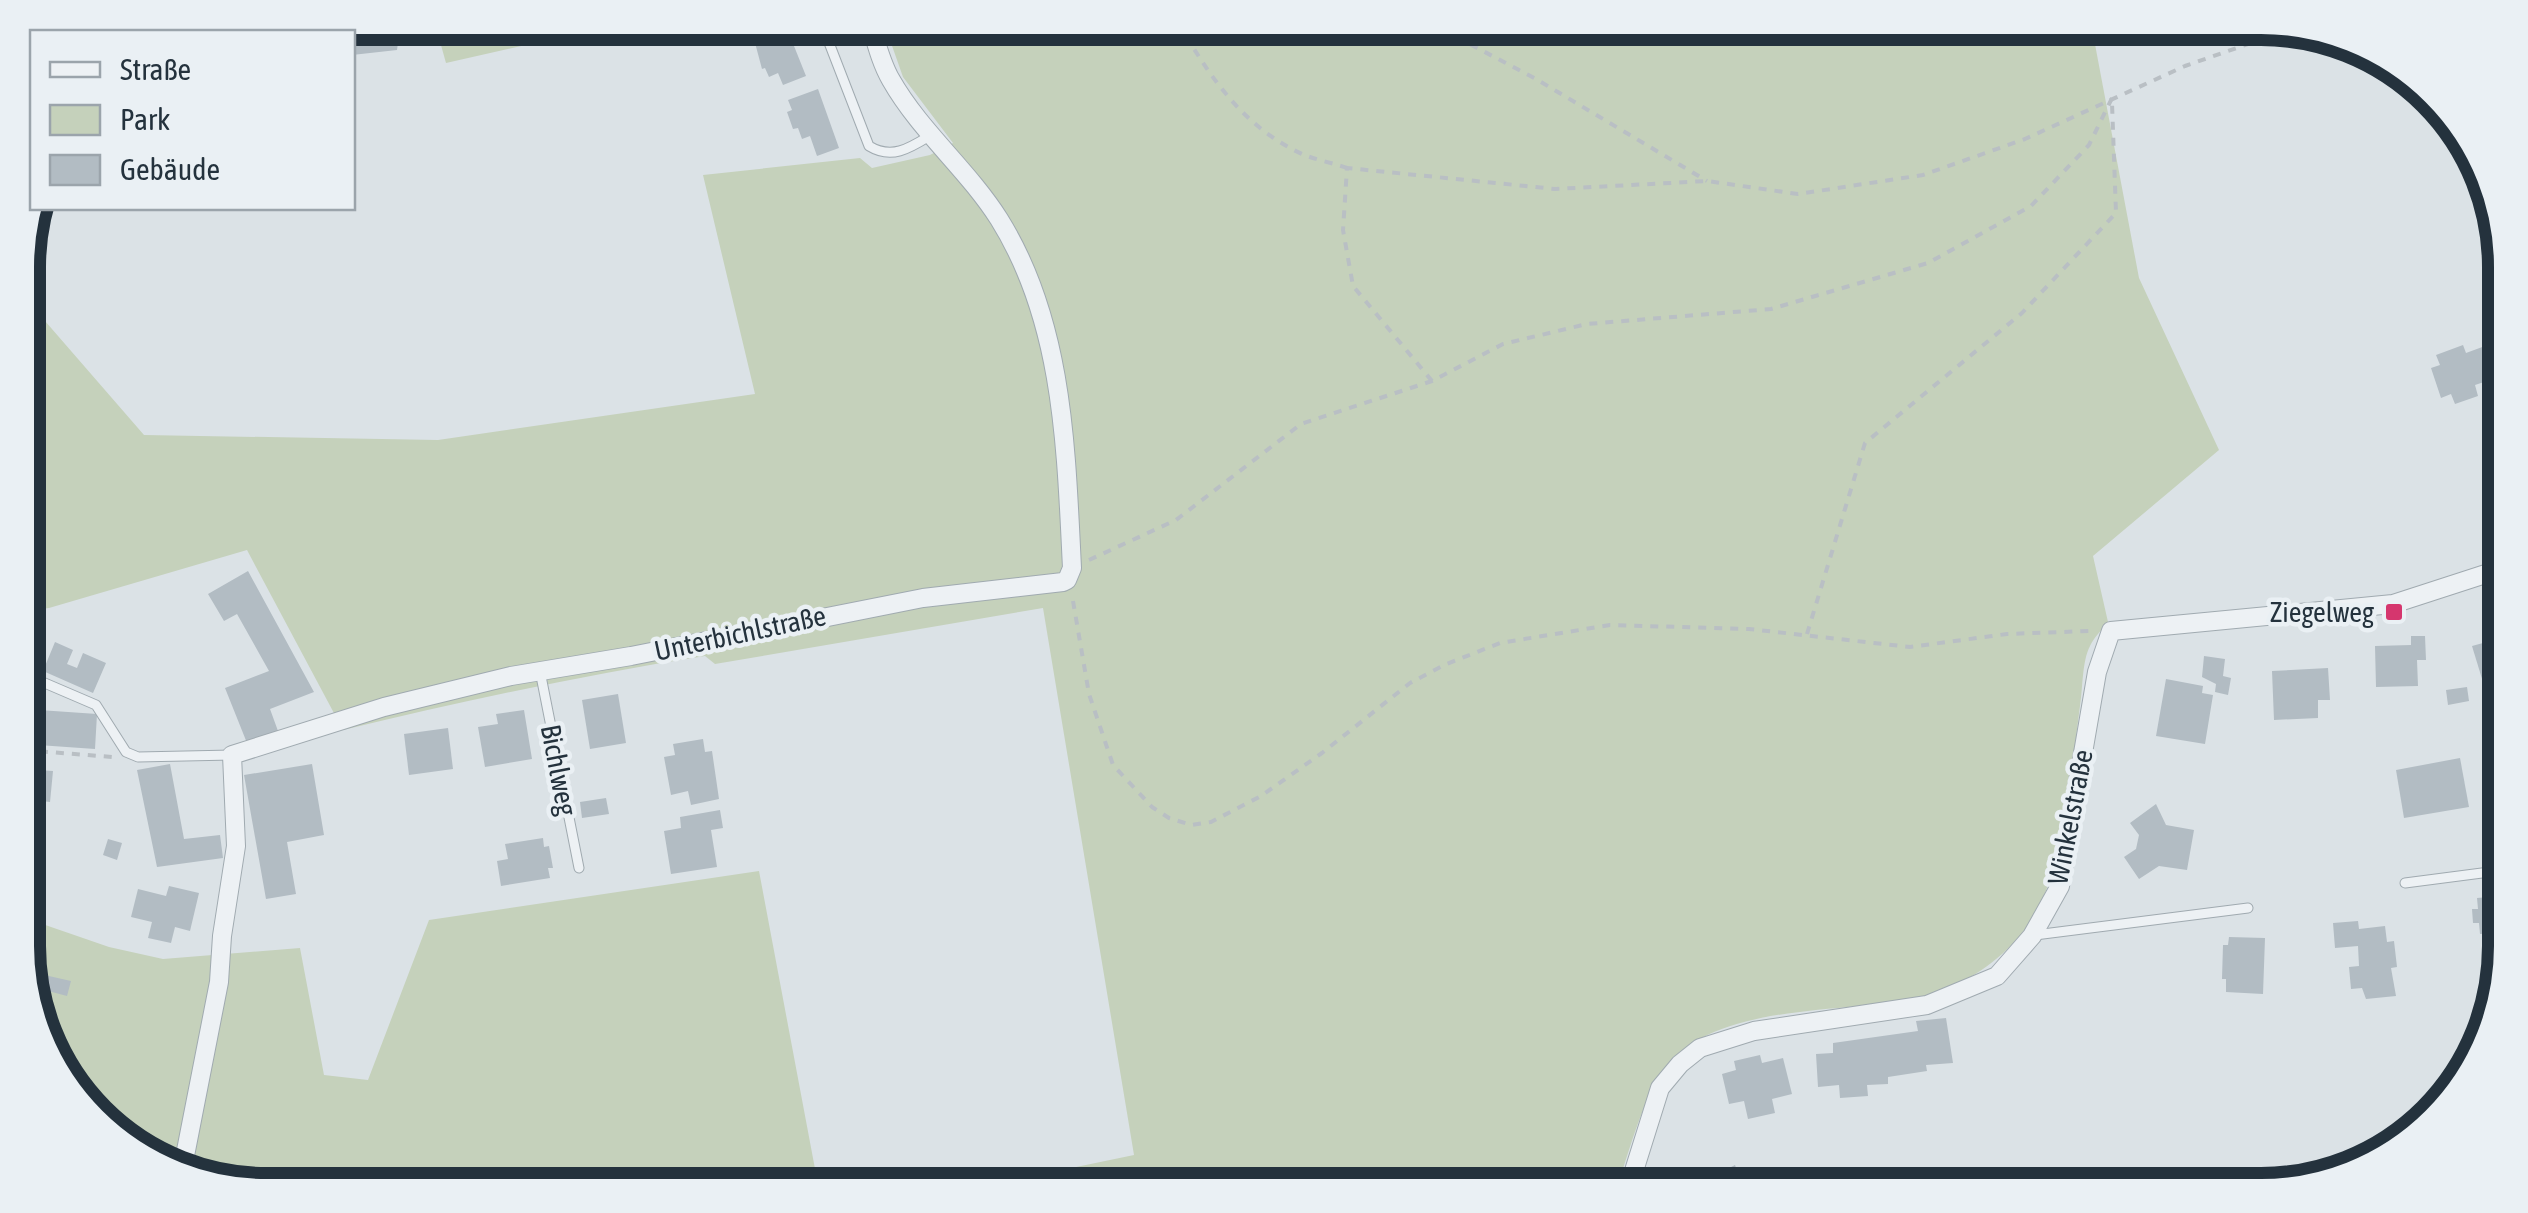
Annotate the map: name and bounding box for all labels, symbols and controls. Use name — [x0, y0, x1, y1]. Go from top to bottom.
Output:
legend — [30, 30, 355, 210]
text: Straße — [120, 52, 191, 86]
text: Park — [120, 102, 170, 136]
text: Gebäude — [120, 152, 220, 186]
place label: Ziegelweg — [2270, 596, 2374, 628]
street label: Unterbichlstraße — [651, 599, 829, 667]
marker: Ziegelweg — [2383, 601, 2405, 623]
street label: Bichlweg — [535, 722, 583, 818]
street label: Winkelstraße — [2041, 747, 2099, 887]

